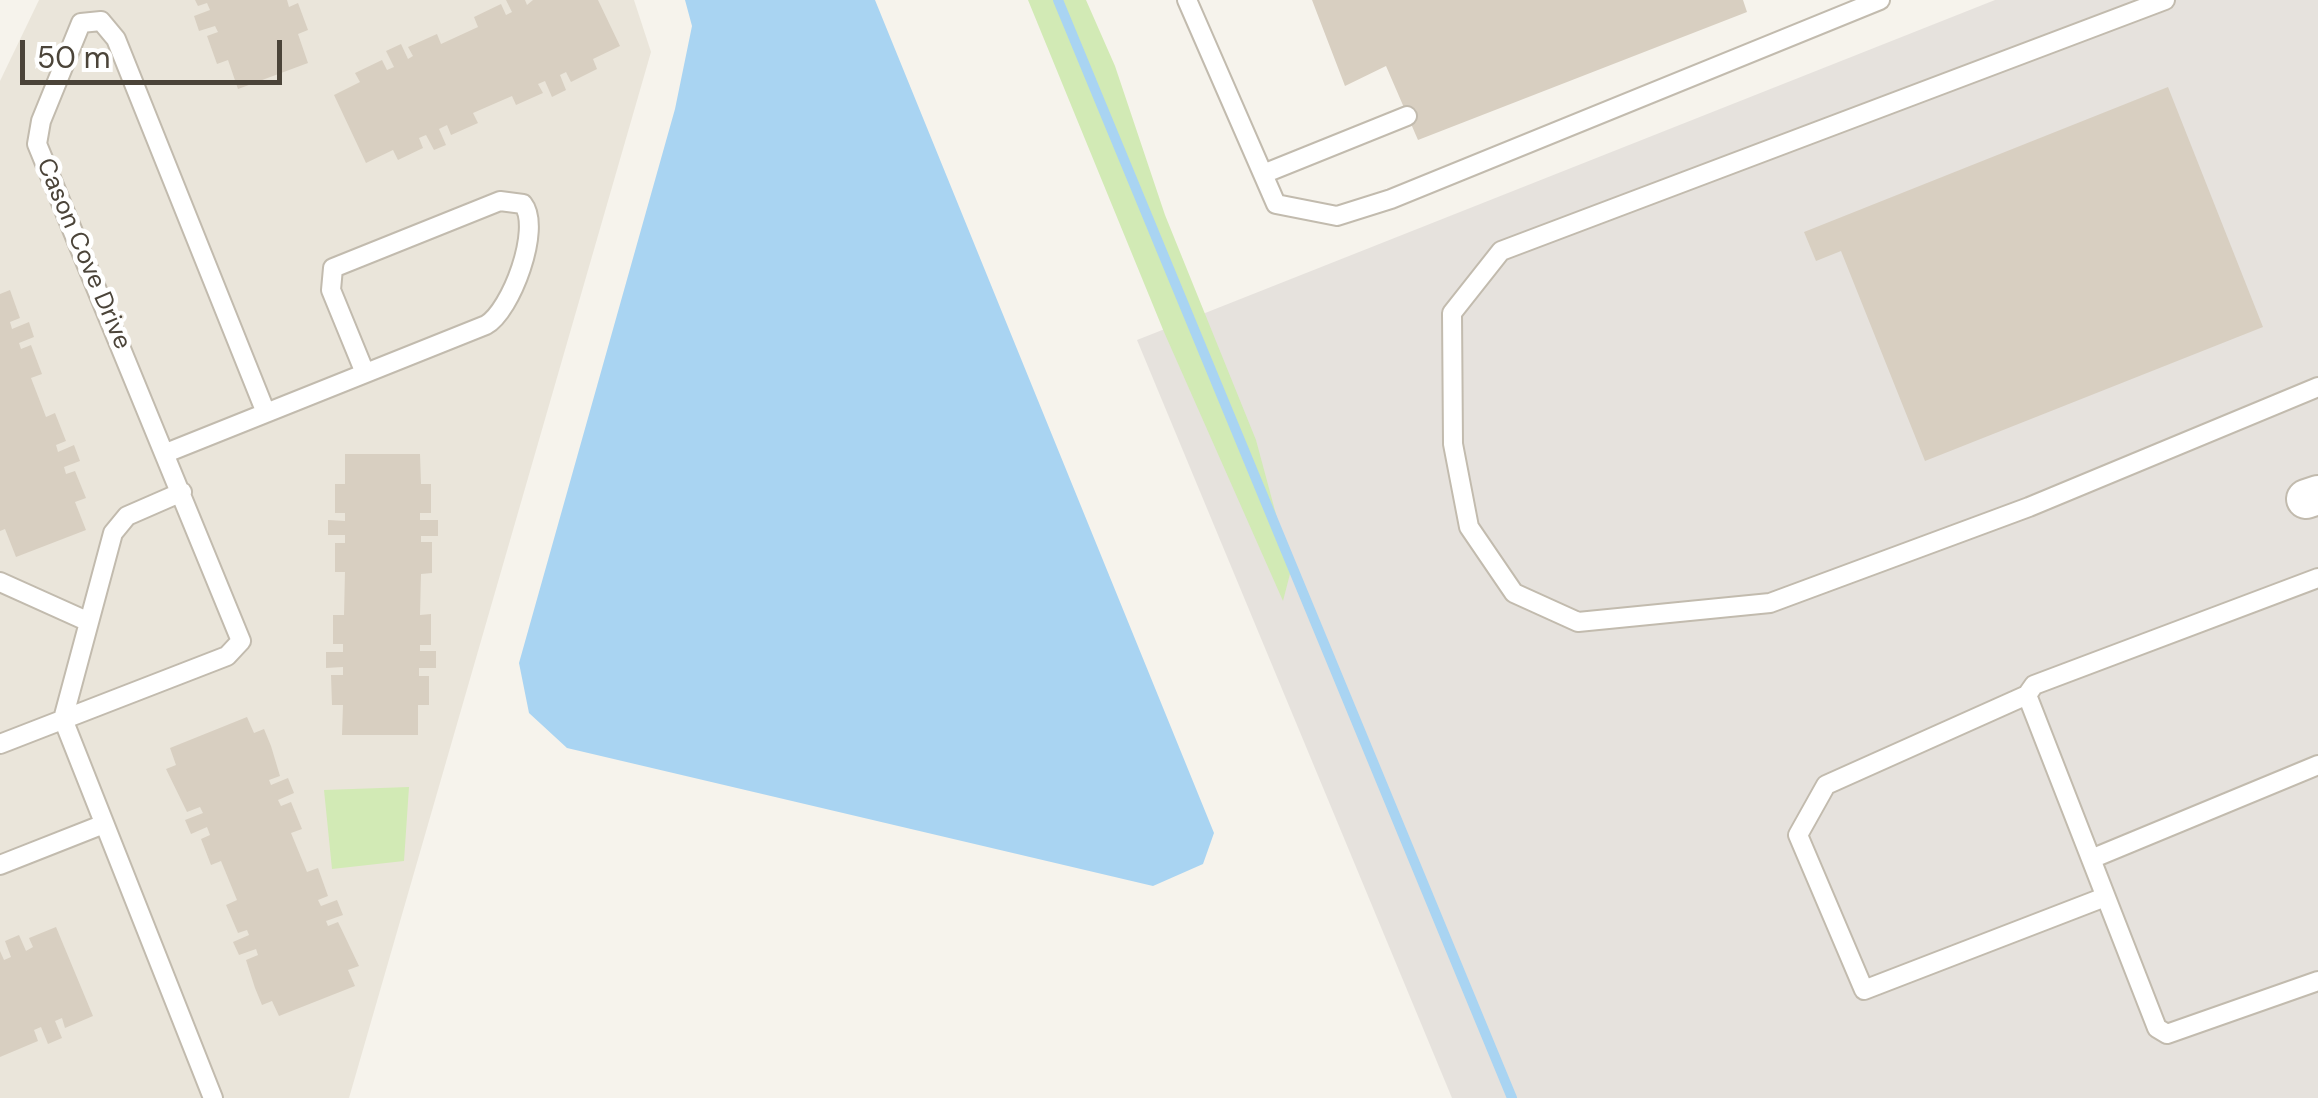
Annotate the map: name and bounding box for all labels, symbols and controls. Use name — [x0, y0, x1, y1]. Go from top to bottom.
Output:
scale bar — [25, 20, 288, 82]
text: 50 m — [37, 38, 111, 77]
street label: Cason Cove Drive — [29, 154, 137, 354]

